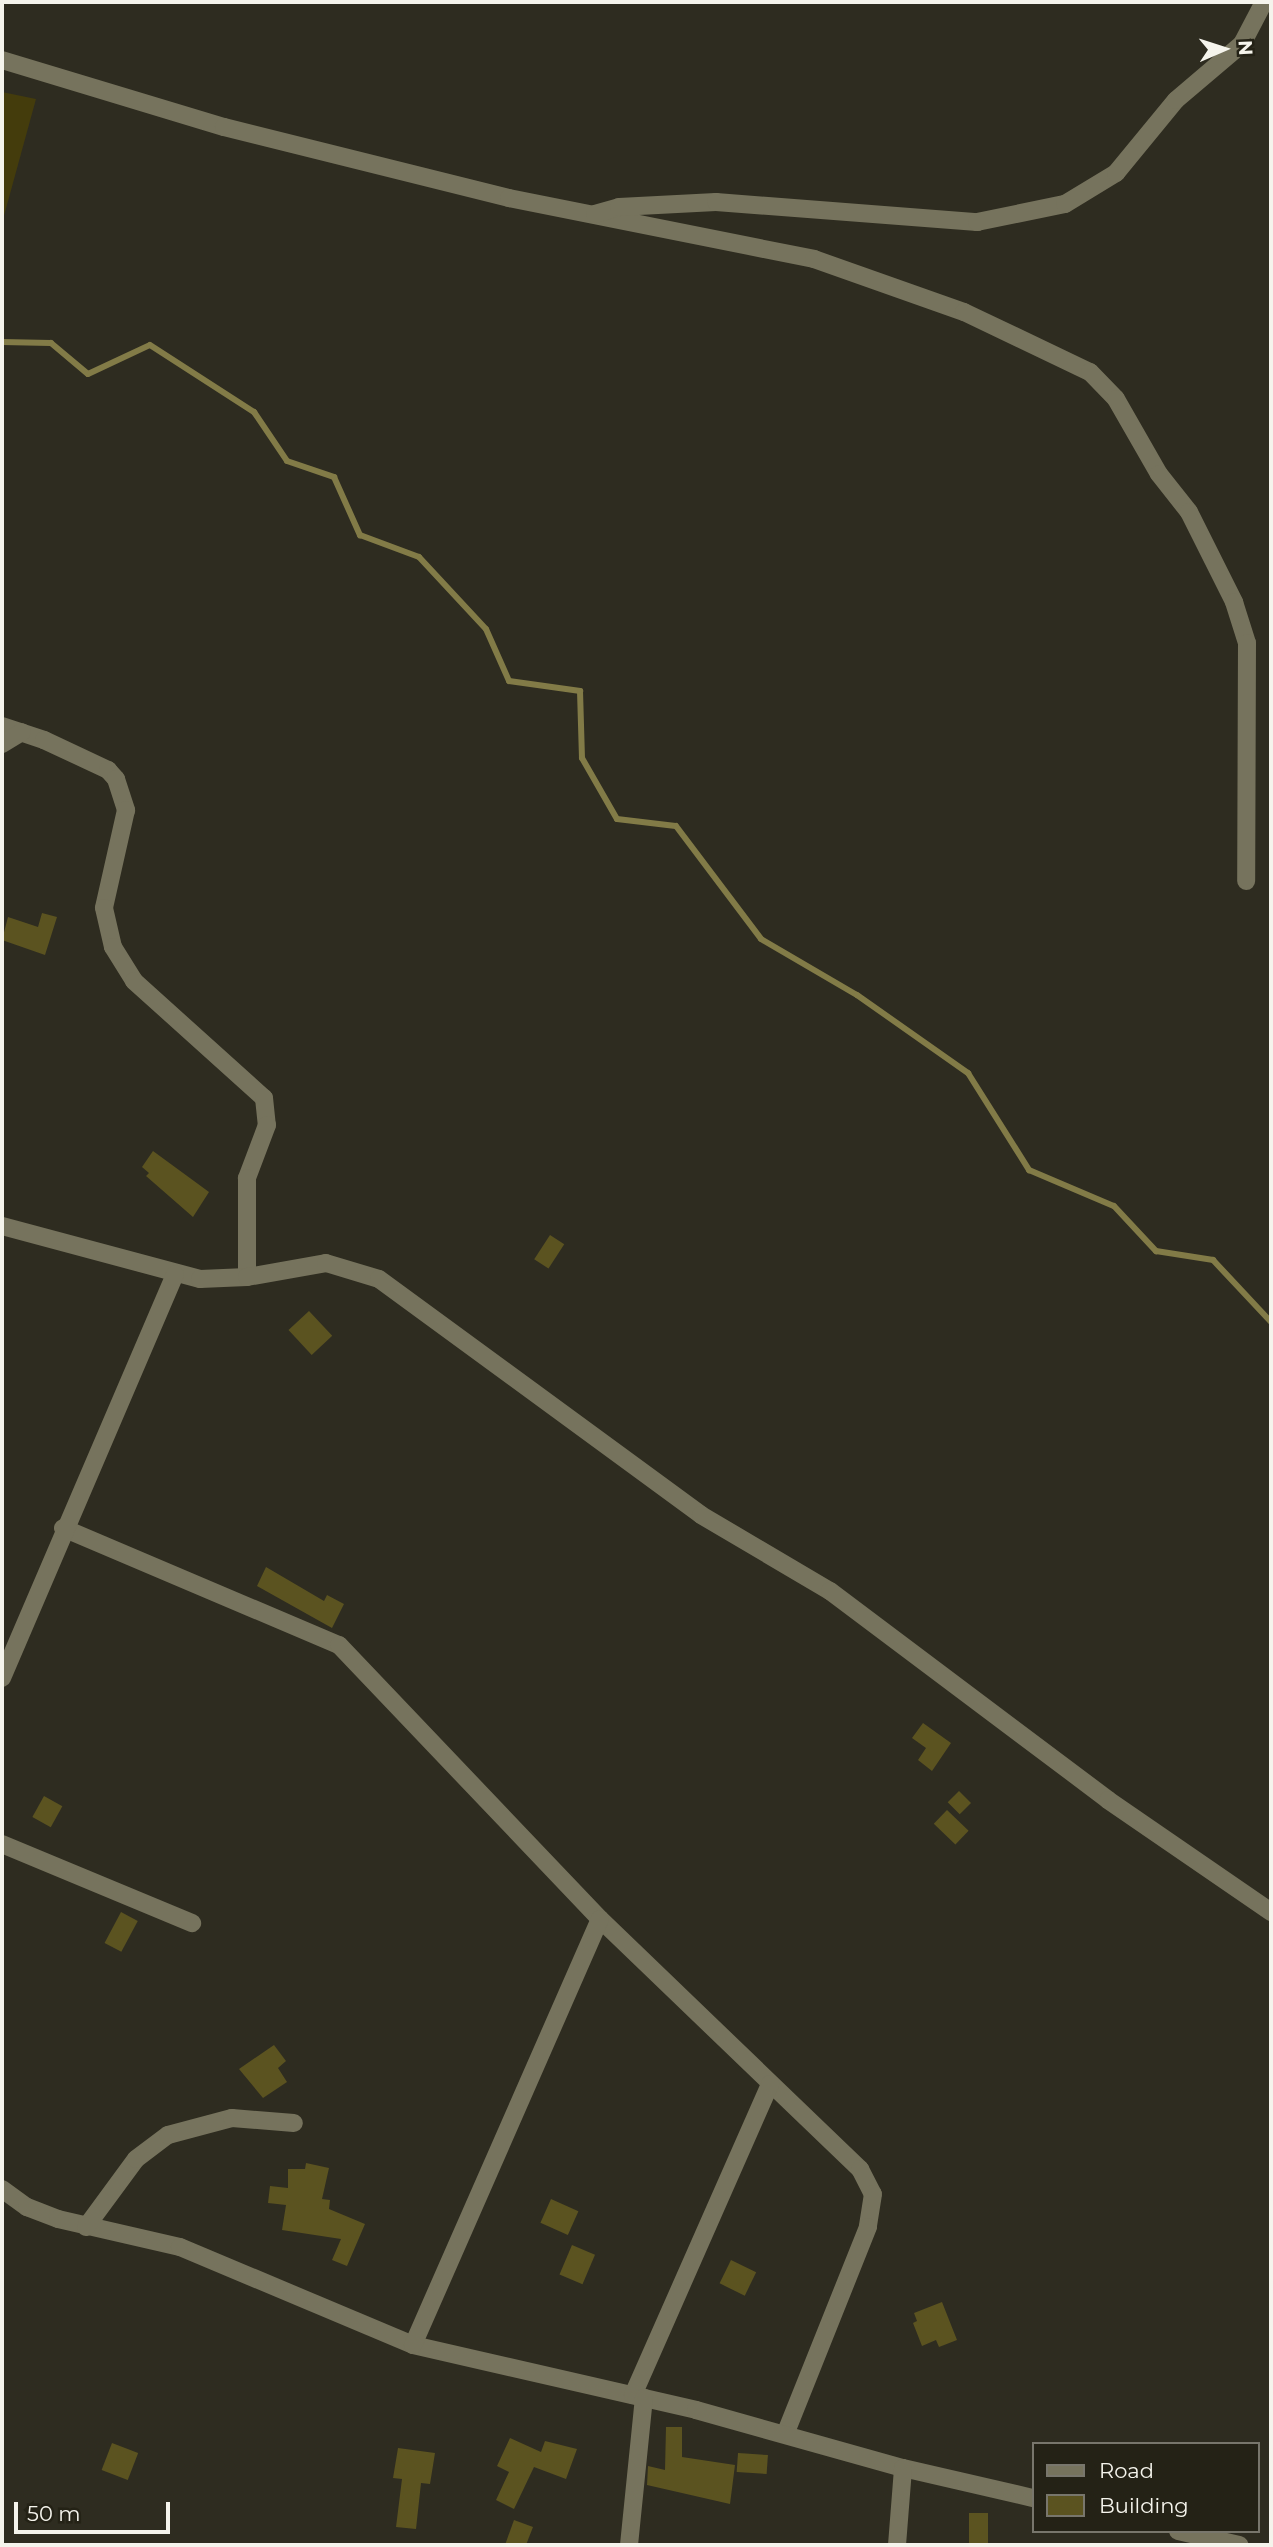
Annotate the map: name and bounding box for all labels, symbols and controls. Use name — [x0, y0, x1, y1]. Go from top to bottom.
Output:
north arrow — [1189, 14, 1259, 84]
text: N — [1234, 40, 1257, 56]
legend — [1032, 2442, 1259, 2533]
text: Road — [1099, 2458, 1154, 2483]
scale bar — [18, 2488, 173, 2532]
text: Building — [1099, 2493, 1189, 2518]
text: 50 m — [27, 2501, 81, 2526]

